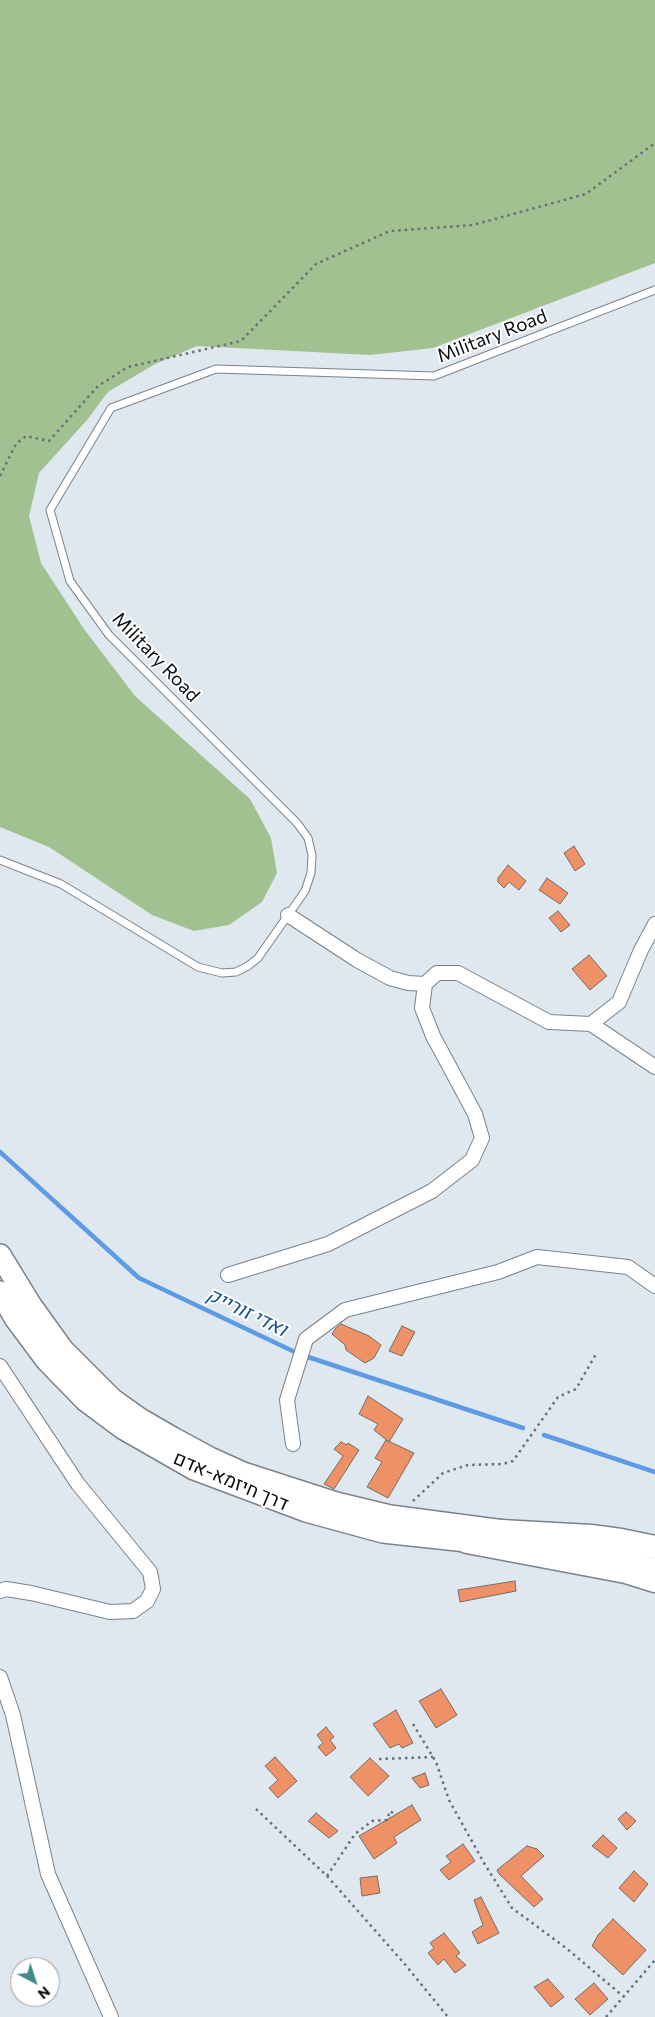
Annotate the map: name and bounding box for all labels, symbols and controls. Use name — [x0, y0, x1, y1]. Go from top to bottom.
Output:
street label: Military Road — [434, 305, 550, 367]
street label: Military Road — [108, 607, 204, 707]
water label: ואדי זורייק — [203, 1282, 291, 1342]
street label: דרך חיזמא-אדם — [170, 1447, 292, 1515]
north arrow — [10, 1957, 60, 2007]
text: N — [35, 1983, 54, 2003]

